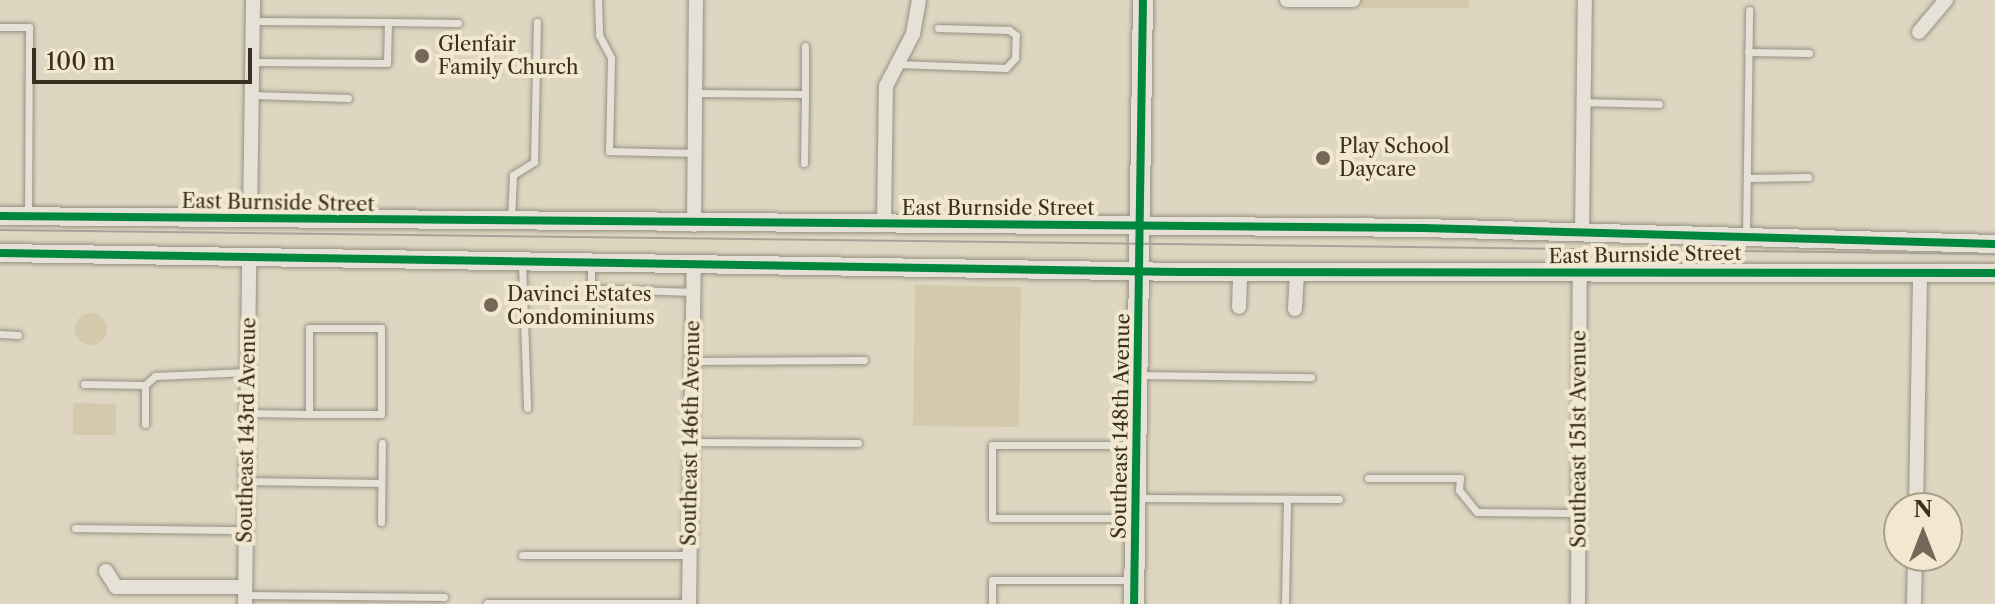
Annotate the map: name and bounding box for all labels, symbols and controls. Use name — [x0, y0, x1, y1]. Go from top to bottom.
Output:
scale bar — [36, 32, 256, 82]
place label: Glenfair Family Church — [438, 32, 579, 79]
text: 100 m — [46, 47, 115, 76]
marker: Glenfair Family Church — [413, 47, 431, 65]
place label: Play School Daycare — [1339, 134, 1450, 181]
marker: Play School Daycare — [1314, 149, 1332, 167]
street label: East Burnside Street — [181, 189, 375, 217]
street label: East Burnside Street — [902, 196, 1094, 220]
street label: East Burnside Street — [1548, 241, 1742, 269]
place label: Davinci Estates Condominiums — [507, 282, 655, 329]
marker: Davinci Estates Condominiums — [482, 296, 500, 314]
street label: Southeast 148th Avenue — [1107, 312, 1135, 540]
street label: Southeast 143rd Avenue — [233, 316, 261, 544]
street label: Southeast 146th Avenue — [677, 320, 705, 546]
street label: Southeast 151st Avenue — [1567, 330, 1591, 548]
north arrow — [1883, 492, 1963, 572]
text: N — [1913, 496, 1933, 523]

